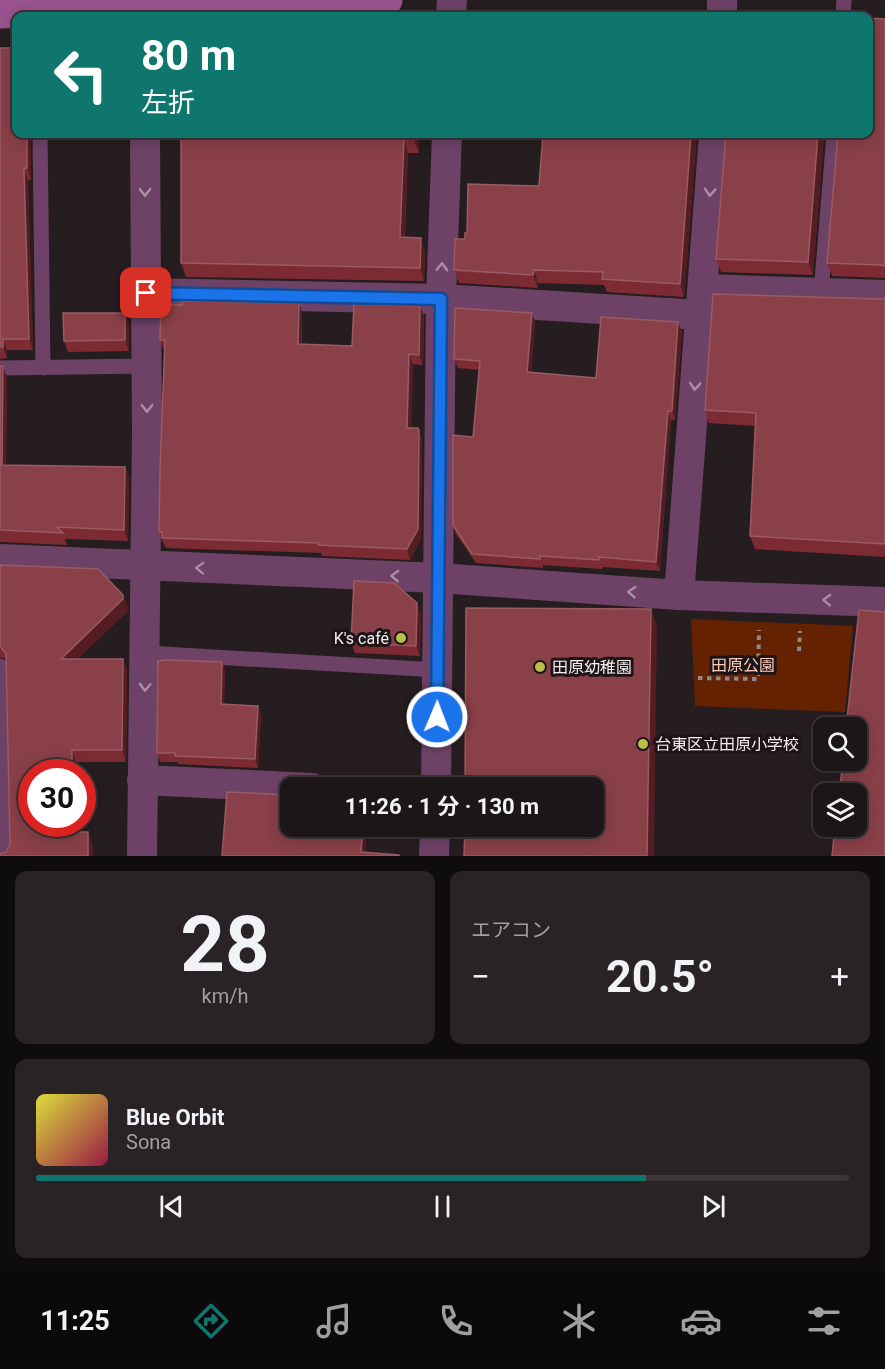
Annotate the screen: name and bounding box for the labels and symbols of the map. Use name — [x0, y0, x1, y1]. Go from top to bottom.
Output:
one-way arrow — [139, 187, 152, 196]
one-way arrow — [704, 187, 717, 196]
one-way arrow — [436, 263, 449, 272]
pin — [120, 267, 171, 318]
one-way arrow — [689, 382, 702, 391]
one-way arrow — [141, 403, 153, 412]
one-way arrow — [196, 562, 205, 575]
one-way arrow — [391, 570, 400, 583]
one-way arrow — [627, 586, 636, 599]
one-way arrow — [822, 594, 831, 607]
place label: K's café — [334, 629, 389, 648]
marker: K's café — [394, 631, 408, 645]
park label: 田原公園 — [711, 656, 775, 675]
place label: 田原幼稚園 — [552, 658, 632, 677]
marker: 田原幼稚園 — [533, 660, 547, 674]
one-way arrow — [138, 682, 151, 691]
position arrow — [405, 685, 469, 749]
place label: 台東区立田原小学校 — [655, 735, 799, 754]
marker: 台東区立田原小学校 — [636, 737, 650, 751]
speed limit sign: 30 — [18, 759, 96, 837]

